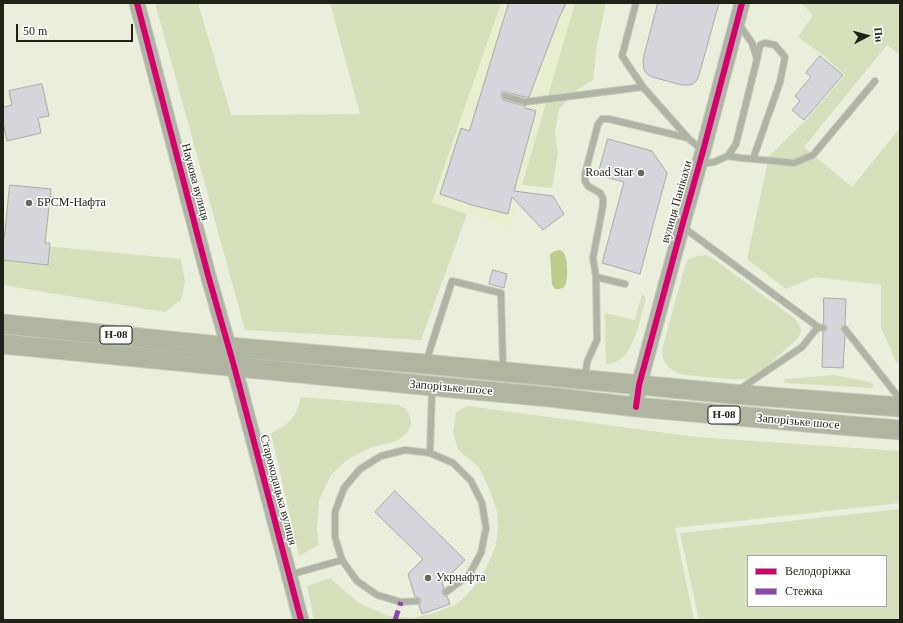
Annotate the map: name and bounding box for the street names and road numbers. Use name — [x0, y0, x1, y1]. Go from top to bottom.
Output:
street label: Наукова вулиця — [178, 142, 212, 222]
street label: вулиця Панікахи — [658, 159, 696, 245]
road number: Н-08 — [100, 326, 132, 344]
street label: Запорізьке шосе — [409, 377, 493, 399]
road number: Н-08 — [708, 406, 740, 424]
street label: Запорізьке шосе — [756, 411, 840, 433]
street label: Старокодацька вулиця — [256, 433, 300, 547]

